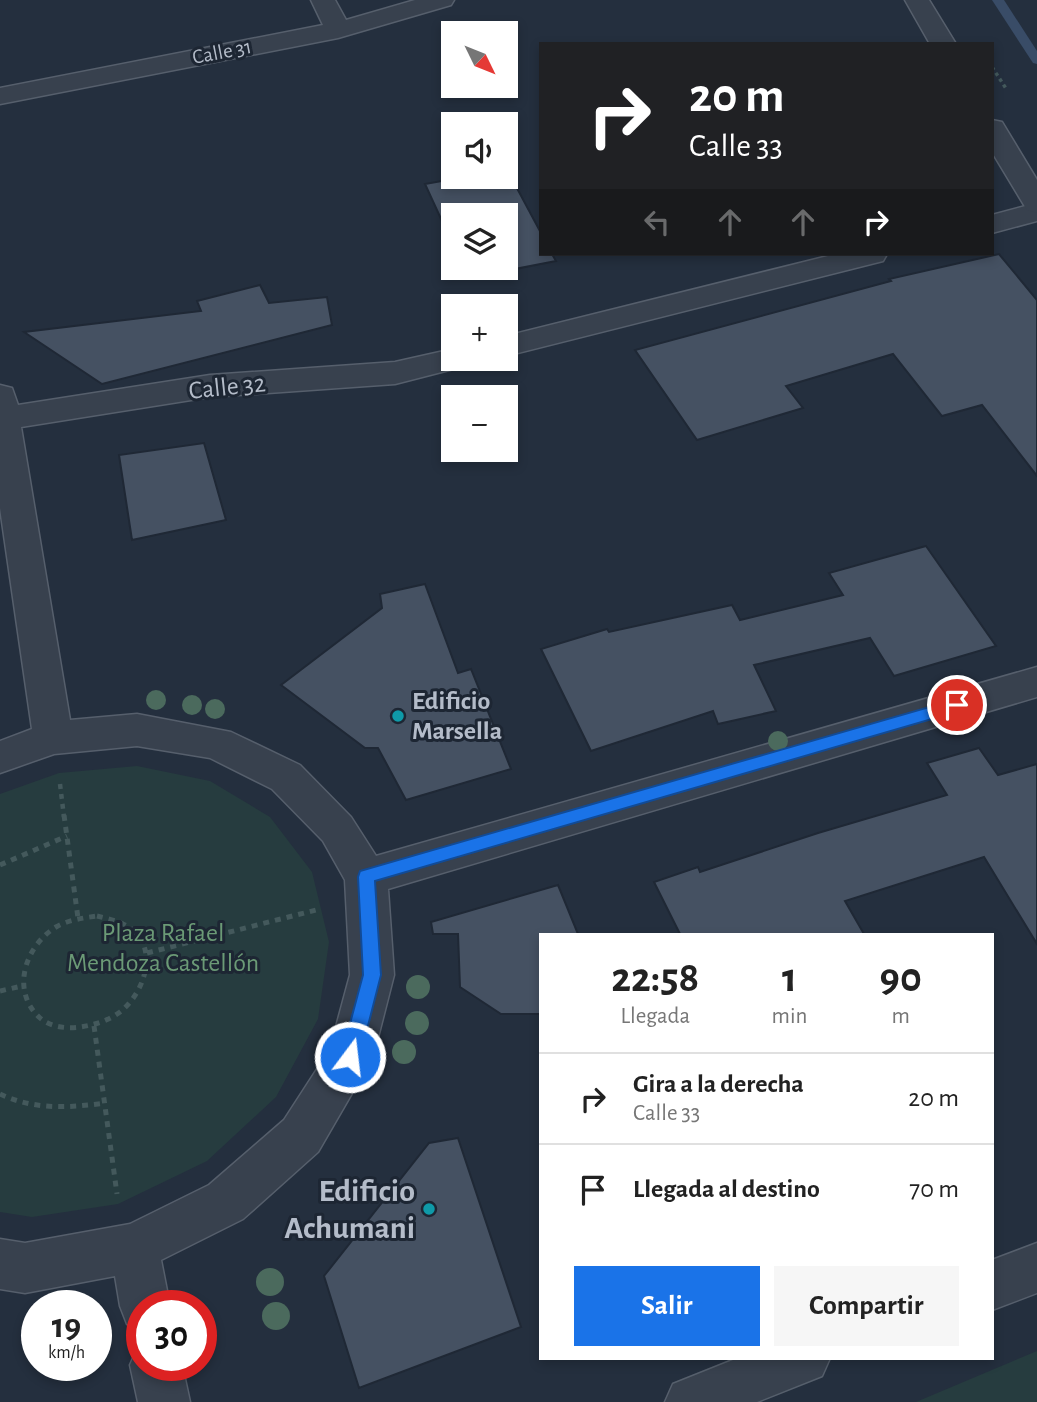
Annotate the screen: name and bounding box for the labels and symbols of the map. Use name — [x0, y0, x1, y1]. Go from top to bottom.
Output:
north arrow — [441, 21, 518, 98]
street label: Calle 31 — [191, 36, 253, 68]
street label: Calle 32 — [187, 370, 267, 404]
pin — [927, 675, 987, 735]
place label: Edificio Marsella — [412, 688, 502, 744]
marker: Edificio Marsella — [390, 708, 406, 724]
park label: Plaza Rafael Mendoza Castellón — [67, 920, 259, 976]
position arrow — [313, 1020, 387, 1094]
place label: Edificio Achumani — [284, 1175, 415, 1244]
marker: Edificio Achumani — [421, 1201, 437, 1217]
speed limit sign: 30 — [126, 1290, 217, 1381]

